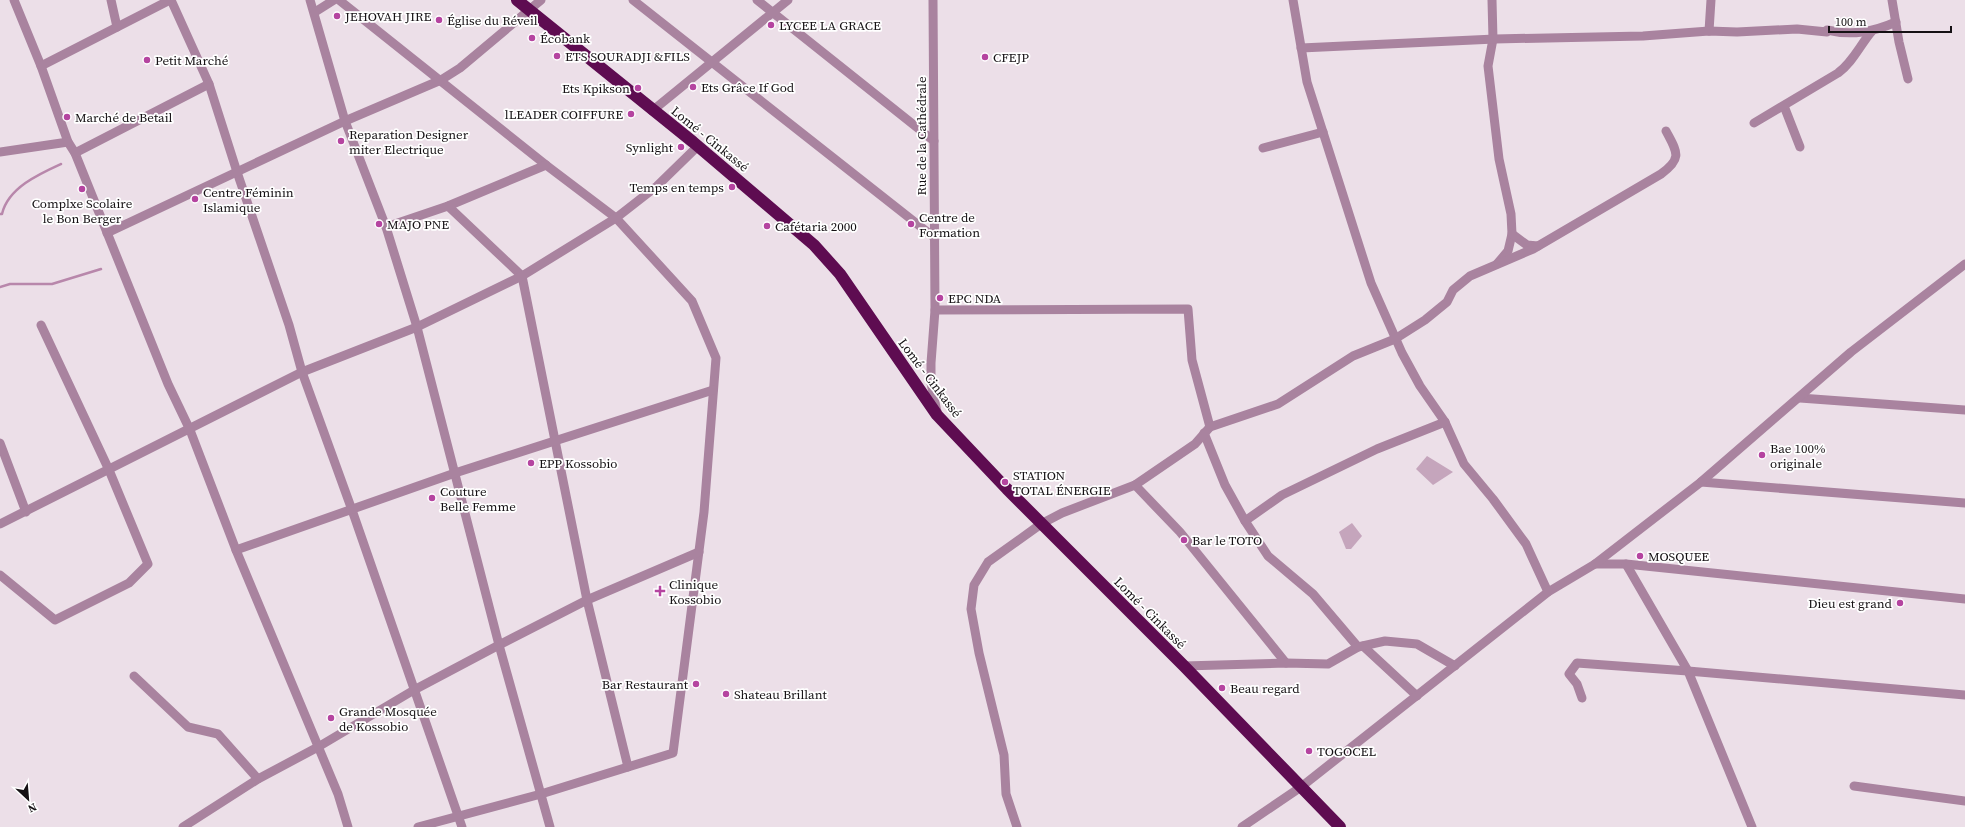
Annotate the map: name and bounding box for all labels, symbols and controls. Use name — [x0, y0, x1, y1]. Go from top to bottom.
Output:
place label: JEHOVAH JIRE — [344, 8, 431, 25]
scale bar — [1829, 8, 1951, 34]
marker: JEHOVAH JIRE — [332, 11, 342, 21]
place label: Église du Réveil — [447, 12, 538, 29]
text: 100 m — [1835, 14, 1867, 30]
marker: Église du Réveil — [434, 15, 444, 25]
place label: LYCEE LA GRACE — [779, 17, 881, 34]
marker: LYCEE LA GRACE — [766, 20, 776, 30]
place label: Écobank — [540, 30, 591, 47]
marker: Écobank — [527, 33, 537, 43]
place label: ETS SOURADJI &FILS — [565, 48, 690, 65]
place label: CFEJP — [993, 49, 1029, 66]
marker: ETS SOURADJI &FILS — [552, 51, 562, 61]
place label: Petit Marché — [155, 52, 229, 69]
marker: CFEJP — [980, 52, 990, 62]
marker: Petit Marché — [142, 55, 152, 65]
street label: Rue de la Cathédrale — [913, 76, 930, 196]
place label: Ets Grâce If God — [701, 79, 795, 96]
place label: Ets Kpikson — [562, 80, 630, 97]
marker: Ets Grâce If God — [688, 82, 698, 92]
marker: Ets Kpikson — [633, 83, 643, 93]
street label: Lomé - Cinkassé — [668, 103, 753, 176]
place label: lLEADER COIFFURE — [505, 106, 623, 123]
place label: Marché de Betail — [75, 109, 173, 126]
marker: lLEADER COIFFURE — [626, 109, 636, 119]
marker: Marché de Betail — [62, 112, 72, 122]
place label: Reparation Designer miter Electrique — [349, 126, 469, 158]
marker: Reparation Designer miter Electrique — [336, 136, 346, 146]
place label: Synlight — [626, 139, 674, 156]
marker: Synlight — [676, 142, 686, 152]
place label: Temps en temps — [630, 179, 724, 196]
marker: Temps en temps — [727, 182, 737, 192]
marker: Complxe Scolaire le Bon Berger — [77, 184, 87, 194]
place label: Centre Féminin Islamique — [203, 184, 294, 216]
marker: Centre Féminin Islamique — [190, 194, 200, 204]
place label: Complxe Scolaire le Bon Berger — [32, 195, 133, 227]
place label: Centre de Formation — [919, 209, 980, 241]
place label: MAJO PNE — [387, 216, 449, 233]
place label: Cafétaria 2000 — [775, 218, 857, 235]
marker: MAJO PNE — [374, 219, 384, 229]
marker: Centre de Formation — [906, 219, 916, 229]
marker: Cafétaria 2000 — [762, 221, 772, 231]
place label: EPC NDA — [948, 290, 1002, 307]
marker: EPC NDA — [935, 293, 945, 303]
street label: Lomé - Cinkassé — [895, 335, 966, 421]
place label: Bae 100% originale — [1770, 440, 1825, 472]
marker: Bae 100% originale — [1757, 450, 1767, 460]
place label: EPP Kossobio — [539, 455, 617, 472]
marker: EPP Kossobio — [526, 458, 536, 468]
place label: STATION TOTAL ÉNERGIE — [1013, 467, 1111, 499]
marker: STATION TOTAL ÉNERGIE — [1000, 477, 1010, 487]
place label: Couture Belle Femme — [440, 483, 516, 515]
marker: Couture Belle Femme — [427, 493, 437, 503]
place label: Bar le TOTO — [1192, 532, 1262, 549]
marker: Bar le TOTO — [1179, 535, 1189, 545]
place label: MOSQUEE — [1648, 548, 1709, 565]
marker: MOSQUEE — [1635, 551, 1645, 561]
street label: Lomé - Cinkassé — [1110, 573, 1190, 653]
place label: Clinique Kossobio — [669, 576, 721, 608]
marker: Clinique Kossobio — [654, 585, 666, 597]
place label: Dieu est grand — [1808, 595, 1893, 612]
marker: Dieu est grand — [1895, 598, 1905, 608]
place label: Bar Restaurant — [602, 676, 689, 693]
marker: Bar Restaurant — [691, 679, 701, 689]
place label: Beau regard — [1230, 680, 1300, 697]
marker: Beau regard — [1217, 683, 1227, 693]
place label: Shateau Brillant — [734, 686, 827, 703]
marker: Shateau Brillant — [721, 689, 731, 699]
place label: Grande Mosquée de Kossobio — [339, 703, 437, 735]
marker: Grande Mosquée de Kossobio — [326, 713, 336, 723]
place label: TOGOCEL — [1317, 743, 1376, 760]
marker: TOGOCEL — [1304, 746, 1314, 756]
north arrow — [8, 779, 48, 819]
text: N — [25, 799, 39, 816]

